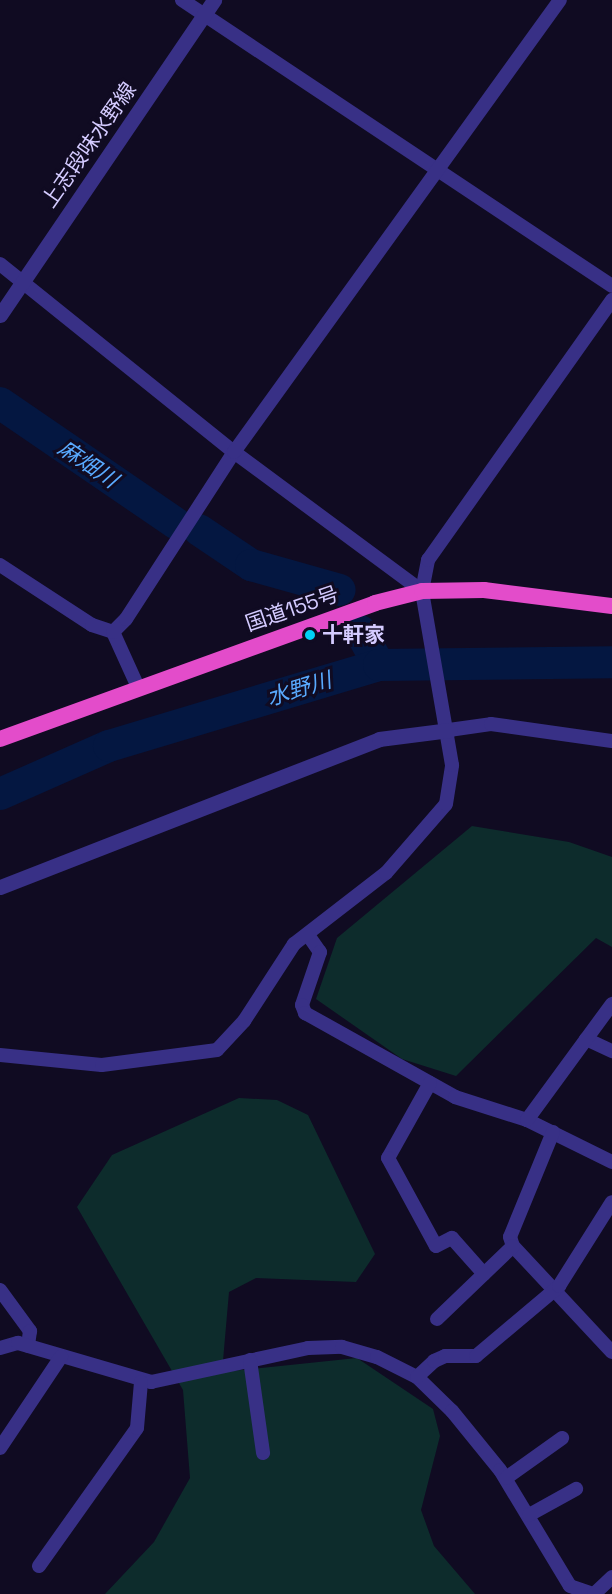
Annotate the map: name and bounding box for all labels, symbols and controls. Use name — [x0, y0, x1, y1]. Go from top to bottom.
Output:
street label: 上志段味水野線 — [37, 78, 141, 212]
water label: 麻畑川 — [53, 435, 123, 493]
street label: 国道155号 — [242, 581, 342, 637]
place label: 十軒家 — [322, 622, 385, 648]
marker: 十軒家 — [303, 628, 317, 642]
water label: 水野川 — [264, 667, 334, 711]

